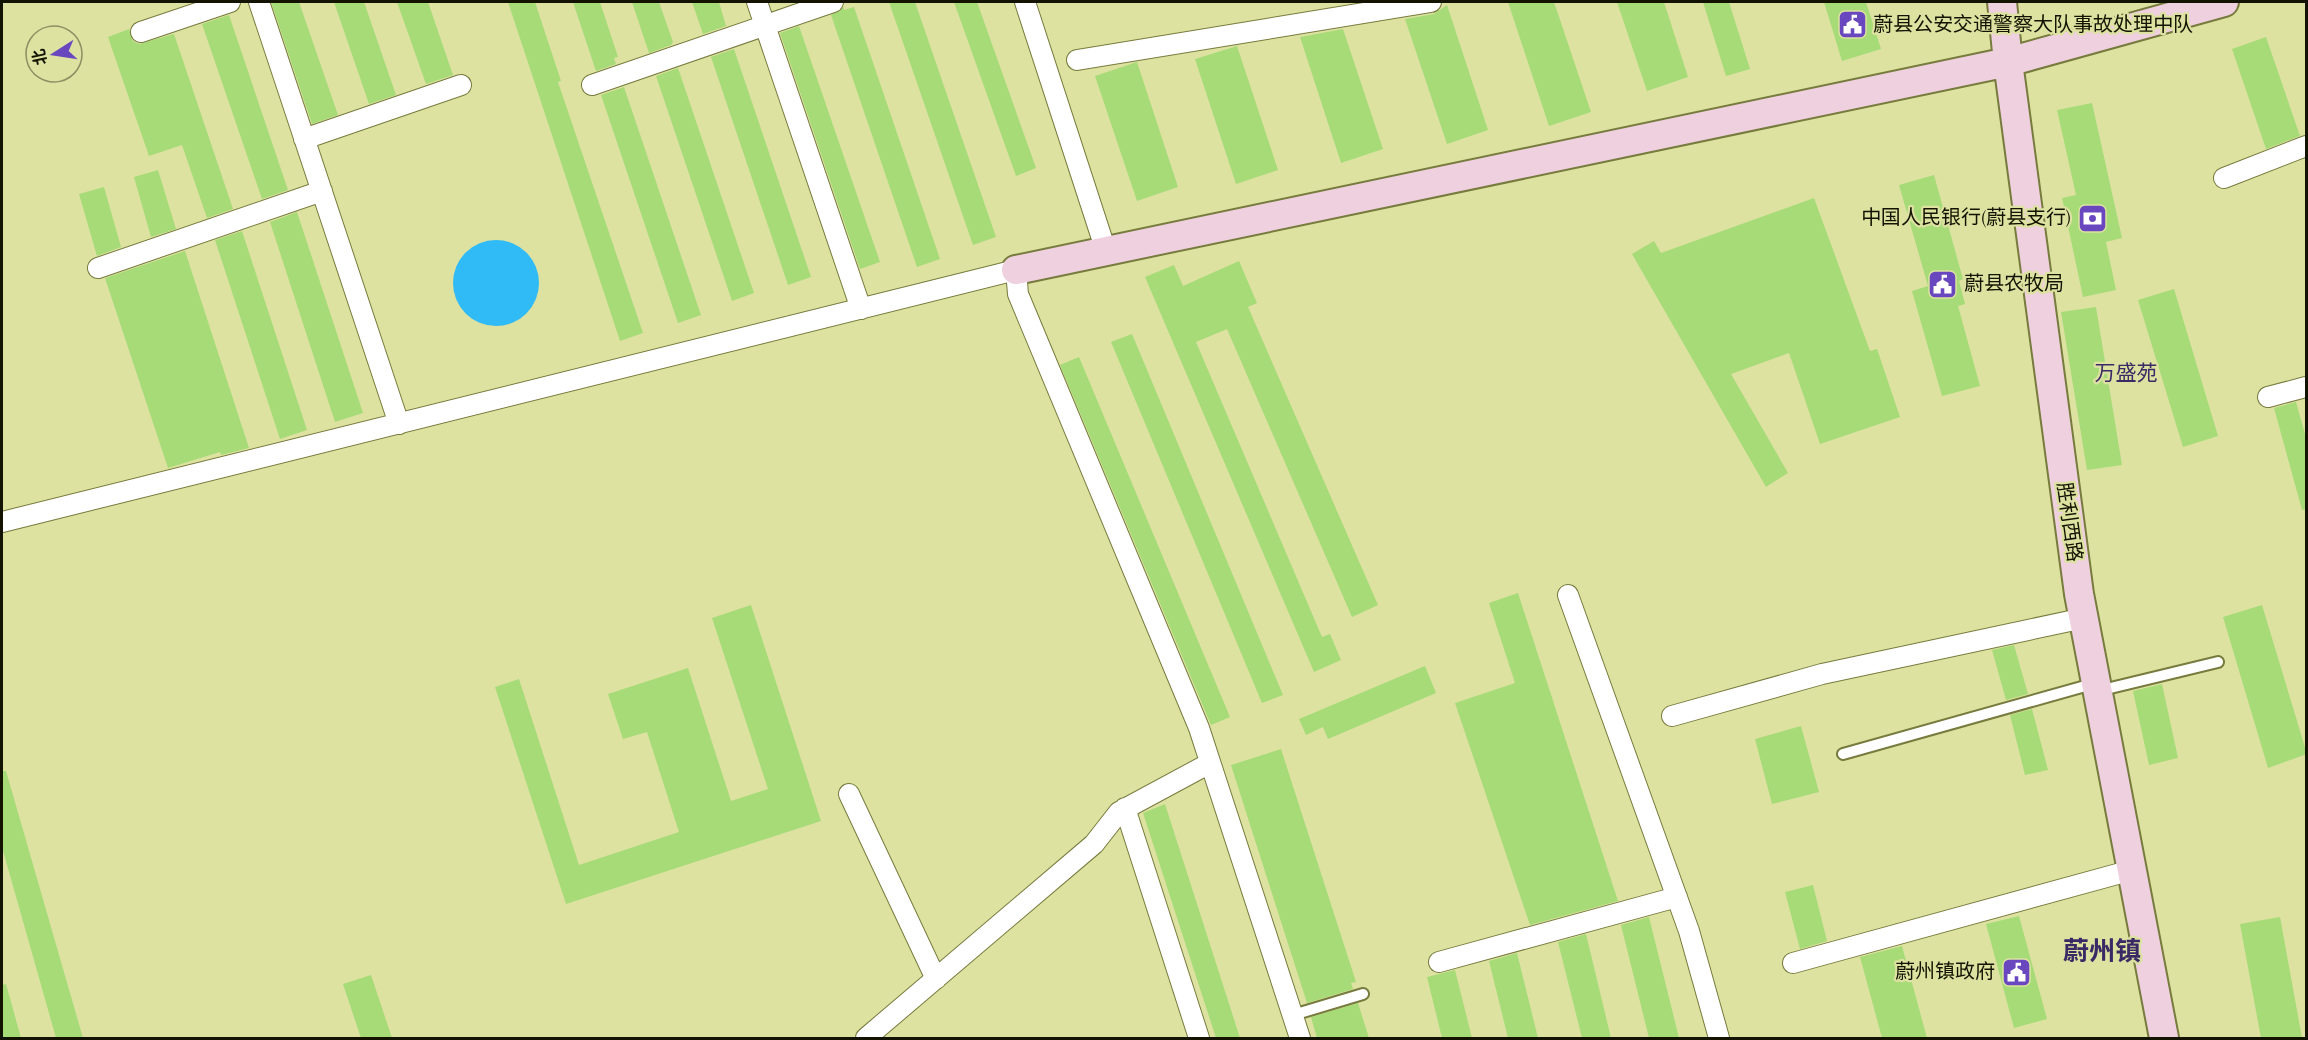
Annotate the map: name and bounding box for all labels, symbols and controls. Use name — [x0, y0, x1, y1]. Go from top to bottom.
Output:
public building icon: 蔚县公安交通警察大队事故处理中队 — [1836, 9, 1868, 41]
place label: 蔚县公安交通警察大队事故处理中队 — [1873, 10, 2193, 40]
north arrow — [24, 24, 84, 84]
text: 北 — [27, 47, 54, 67]
bank icon: 中国人民银行(蔚县支行) — [2076, 202, 2108, 234]
place label: 中国人民银行(蔚县支行) — [1861, 203, 2071, 233]
public building icon: 蔚县农牧局 — [1927, 268, 1959, 300]
place label: 蔚县农牧局 — [1964, 269, 2064, 299]
district label: 万盛苑 — [2095, 358, 2158, 390]
street label: 胜利西路 — [2049, 480, 2089, 564]
district label: 蔚州镇 — [2063, 932, 2141, 972]
public building icon: 蔚州镇政府 — [2000, 956, 2032, 988]
place label: 蔚州镇政府 — [1895, 957, 1995, 987]

